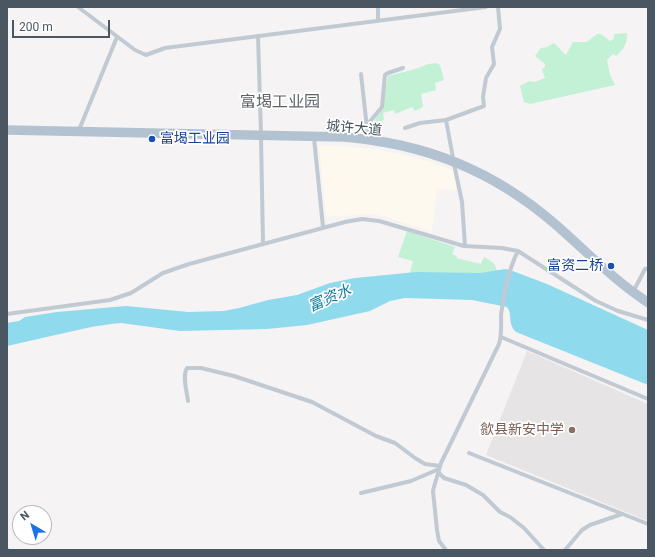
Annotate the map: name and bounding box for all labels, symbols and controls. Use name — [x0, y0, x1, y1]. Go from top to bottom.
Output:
scale bar — [14, 12, 112, 38]
text: 200 m — [19, 20, 53, 34]
district label: 富堨工业园 — [240, 93, 320, 113]
street label: 城许大道 — [325, 118, 383, 140]
place label: 富堨工业园 — [160, 131, 230, 147]
marker: 富堨工业园 — [147, 134, 157, 144]
place label: 富资二桥 — [547, 258, 603, 274]
marker: 富资二桥 — [606, 261, 616, 271]
water label: 富资水 — [306, 282, 354, 316]
place label: 歙县新安中学 — [480, 422, 564, 438]
marker: 歙县新安中学 — [567, 425, 577, 435]
north arrow — [12, 505, 52, 545]
text: N — [18, 508, 32, 523]

